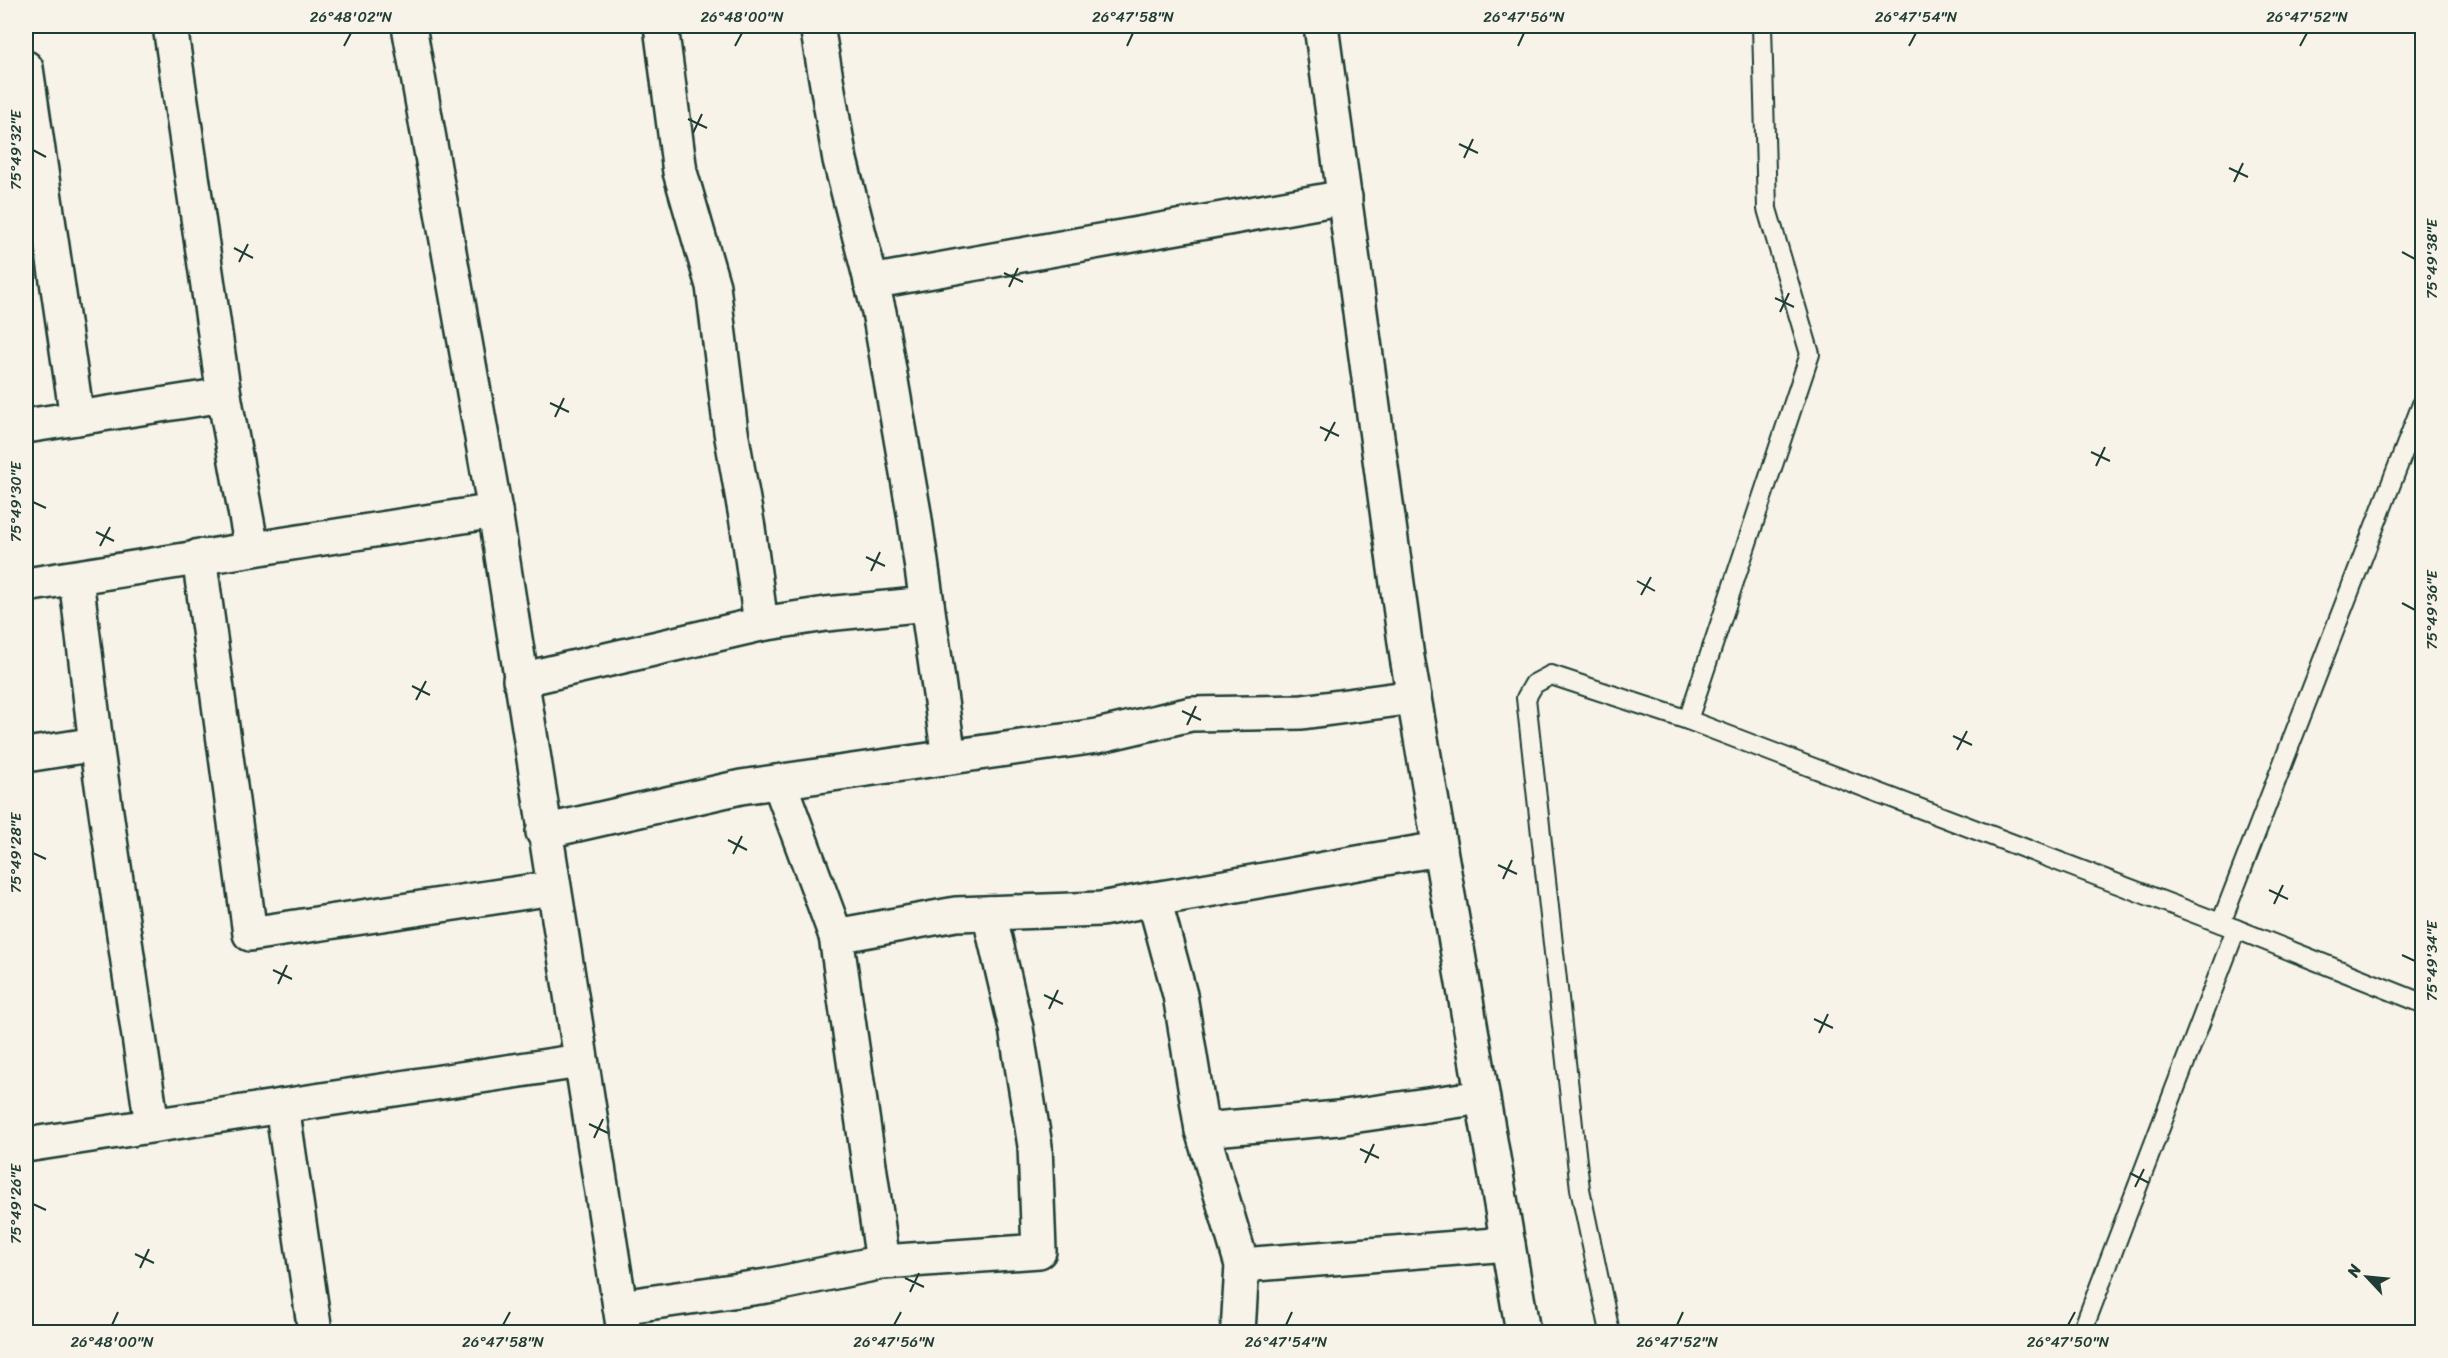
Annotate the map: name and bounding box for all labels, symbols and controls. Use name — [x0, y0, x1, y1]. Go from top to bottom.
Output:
text: 26°48'02"N — [310, 4, 393, 30]
text: 26°48'00"N — [700, 4, 784, 30]
text: 26°47'58"N — [1092, 4, 1175, 30]
text: 26°47'56"N — [1483, 4, 1565, 30]
text: 26°47'54"N — [1875, 4, 1958, 30]
text: 26°47'52"N — [2266, 4, 2348, 30]
text: 75°49'32"E — [3, 108, 29, 190]
text: 75°49'38"E — [2419, 217, 2445, 299]
text: 75°49'30"E — [3, 460, 29, 542]
text: 75°49'36"E — [2419, 569, 2445, 650]
text: 75°49'28"E — [3, 811, 29, 893]
text: 75°49'34"E — [2419, 919, 2445, 1001]
text: 75°49'26"E — [3, 1162, 29, 1244]
north arrow — [2337, 1247, 2397, 1307]
text: N — [2338, 1258, 2370, 1283]
text: 26°48'00"N — [70, 1329, 154, 1355]
text: 26°47'58"N — [462, 1329, 545, 1355]
text: 26°47'56"N — [853, 1329, 935, 1355]
text: 26°47'54"N — [1245, 1329, 1328, 1355]
text: 26°47'52"N — [1636, 1329, 1718, 1355]
text: 26°47'50"N — [2027, 1329, 2110, 1355]

